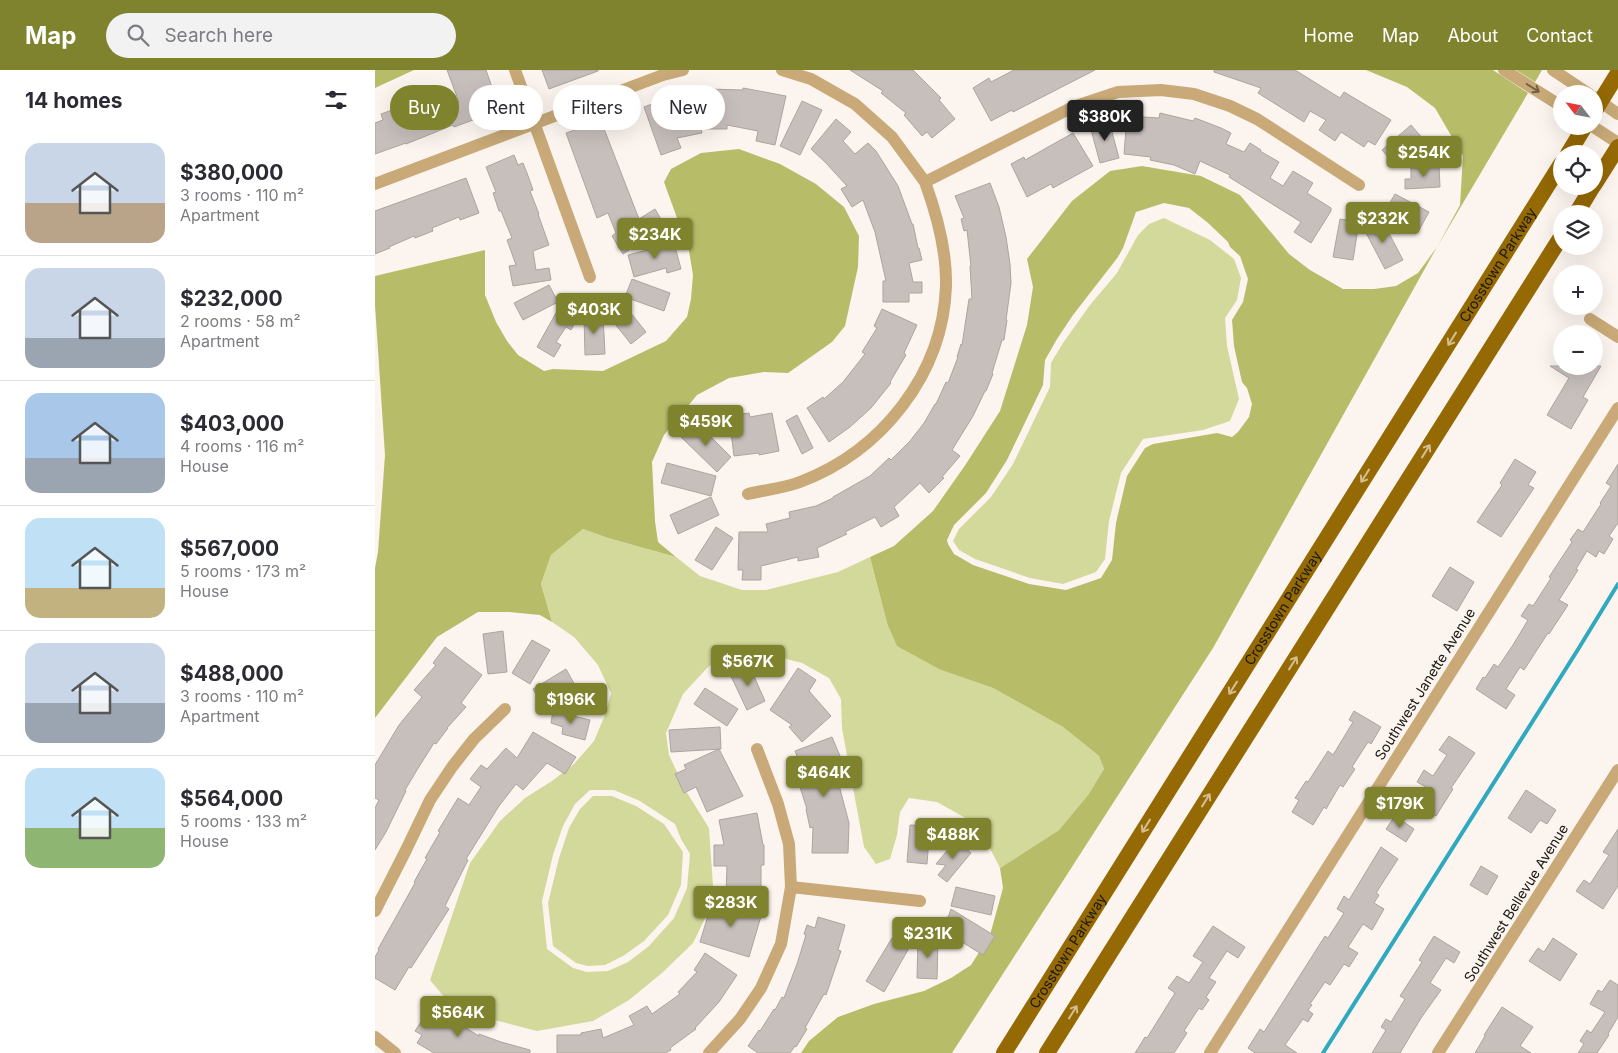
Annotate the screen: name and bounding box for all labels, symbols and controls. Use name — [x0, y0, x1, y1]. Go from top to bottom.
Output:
search box — [106, 13, 456, 58]
text: Map — [25, 21, 76, 50]
icon: search — [124, 21, 152, 49]
text: Search here — [164, 24, 273, 47]
text: Home — [1304, 25, 1354, 46]
text: Map — [1382, 25, 1419, 46]
text: About — [1447, 25, 1498, 46]
text: Contact — [1526, 25, 1593, 46]
one-way arrow — [1525, 83, 1539, 93]
chip: Buy — [390, 85, 459, 130]
chip: Rent — [469, 85, 543, 130]
chip: Filters — [553, 85, 641, 130]
chip: New — [651, 85, 725, 130]
north arrow — [1553, 85, 1603, 135]
map controls — [1553, 85, 1603, 375]
icon: filters — [322, 86, 350, 114]
text: 14 homes — [25, 88, 123, 113]
pin: $380K — [1070, 100, 1140, 142]
text: $380K — [1078, 106, 1132, 126]
pin: $254K — [1389, 136, 1459, 178]
text: $254K — [1397, 142, 1451, 162]
button: locate — [1553, 145, 1603, 195]
text: $380,000 — [180, 160, 283, 185]
icon: home — [65, 163, 125, 223]
text: 3 rooms · 110 m² — [180, 185, 304, 205]
pin: $232K — [1348, 202, 1418, 244]
street label: Crosstown Parkway — [1455, 204, 1540, 325]
text: Apartment — [180, 205, 260, 225]
button: layers — [1553, 205, 1603, 255]
text: $232K — [1357, 208, 1409, 228]
pin: $234K — [620, 218, 690, 260]
text: $234K — [628, 224, 682, 244]
button: + — [1553, 265, 1603, 315]
text: $232,000 — [180, 286, 283, 311]
icon: home — [65, 288, 125, 348]
pin: $403K — [559, 292, 629, 335]
text: $403K — [567, 299, 621, 319]
text: 2 rooms · 58 m² — [180, 311, 300, 331]
button: − — [1553, 325, 1603, 375]
text: Apartment — [180, 331, 260, 351]
one-way arrow — [1446, 331, 1456, 345]
pin: $459K — [671, 404, 741, 447]
text: $403,000 — [180, 411, 284, 436]
text: $459K — [679, 411, 733, 431]
icon: home — [65, 413, 125, 473]
text: 4 rooms · 116 m² — [180, 436, 304, 456]
one-way arrow — [1422, 445, 1432, 459]
text: House — [180, 456, 229, 476]
one-way arrow — [1360, 469, 1370, 483]
text: $567,000 — [180, 536, 279, 561]
icon: home — [65, 538, 125, 598]
street label: Crosstown Parkway — [1240, 547, 1325, 668]
text: 5 rooms · 173 m² — [180, 561, 306, 581]
text: House — [180, 581, 229, 601]
street label: Southwest Janette Avenue — [1371, 605, 1478, 763]
pin: $567K — [713, 644, 783, 687]
text: $567K — [722, 651, 774, 671]
one-way arrow — [1288, 656, 1298, 670]
text: $488,000 — [180, 661, 284, 686]
icon: home — [65, 663, 125, 723]
one-way arrow — [1227, 681, 1237, 695]
pin: $196K — [536, 682, 606, 725]
text: 3 rooms · 110 m² — [180, 686, 304, 706]
text: $196K — [546, 689, 596, 709]
text: Apartment — [180, 706, 260, 726]
pin: $464K — [789, 756, 859, 798]
text: $464K — [797, 762, 851, 782]
text: $564,000 — [180, 786, 283, 811]
pin: $179K — [1365, 786, 1435, 829]
icon: home — [65, 788, 125, 848]
text: $179K — [1376, 793, 1424, 813]
one-way arrow — [1202, 794, 1212, 808]
text: 5 rooms · 133 m² — [180, 811, 307, 831]
pin: $488K — [918, 818, 988, 860]
one-way arrow — [1141, 818, 1151, 832]
street label: Southwest Bellevue Avenue — [1460, 821, 1571, 985]
text: $488K — [926, 824, 980, 844]
text: House — [180, 831, 229, 851]
pin: $283K — [696, 886, 766, 928]
street label: Crosstown Parkway — [1025, 891, 1110, 1011]
text: $283K — [705, 892, 757, 912]
pin: $231K — [893, 916, 963, 959]
text: $231K — [903, 923, 953, 943]
pin: $564K — [423, 996, 493, 1038]
text: $564K — [431, 1002, 485, 1022]
one-way arrow — [1069, 1005, 1079, 1019]

